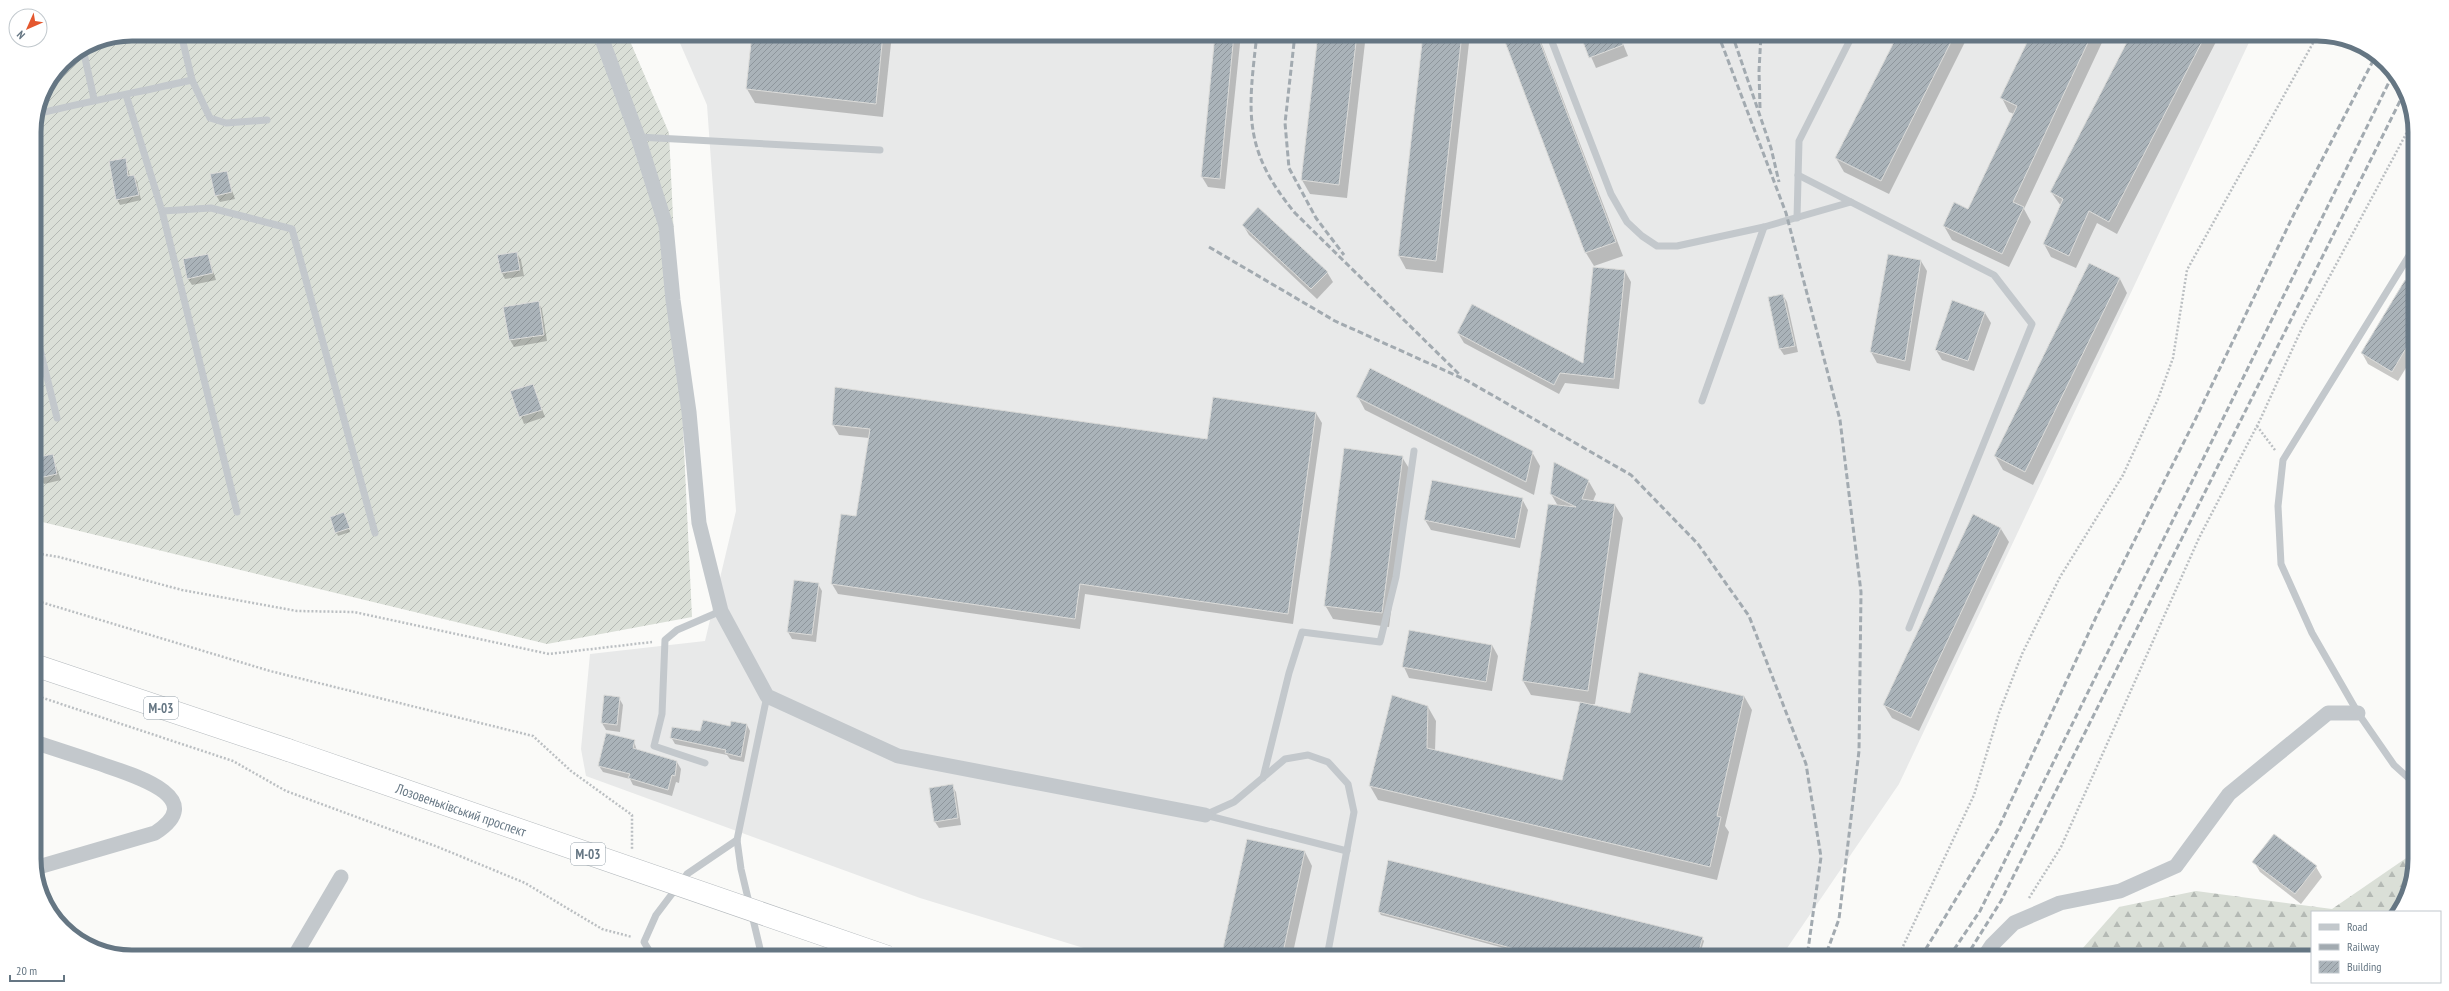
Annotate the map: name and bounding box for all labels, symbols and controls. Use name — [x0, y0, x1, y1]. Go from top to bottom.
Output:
north arrow — [8, 8, 48, 48]
text: N — [14, 28, 28, 42]
road number: М-03 — [144, 697, 178, 719]
street label: Лозовеньківський проспект — [392, 779, 529, 841]
road number: М-03 — [571, 843, 605, 865]
legend — [2311, 911, 2441, 983]
text: Road — [2347, 919, 2367, 934]
text: Railway — [2347, 939, 2380, 954]
scale bar — [10, 957, 64, 983]
text: Building — [2347, 959, 2382, 974]
text: 20 m — [16, 963, 37, 978]

